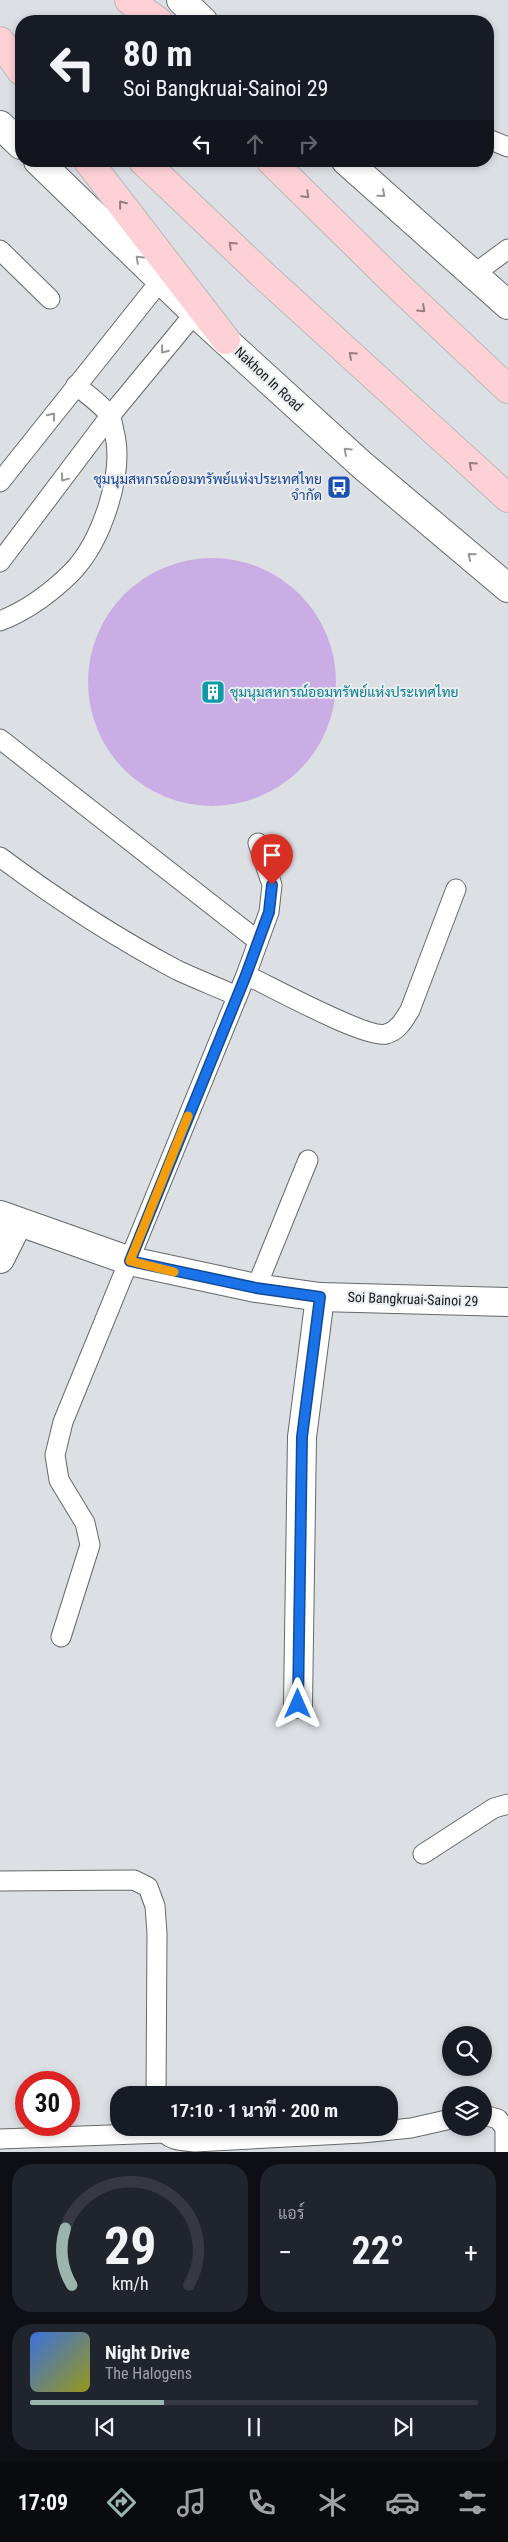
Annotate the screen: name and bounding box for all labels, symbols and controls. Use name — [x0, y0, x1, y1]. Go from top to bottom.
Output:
text: 80 m — [123, 34, 192, 75]
icon: left — [40, 35, 105, 100]
text: Soi Bangkruai-Sainoi 29 — [123, 76, 328, 101]
icon: left — [188, 130, 216, 158]
icon: ahead — [241, 130, 269, 158]
icon: right — [294, 130, 322, 158]
one-way arrow — [377, 188, 386, 197]
one-way arrow — [300, 190, 309, 199]
one-way arrow — [119, 201, 127, 210]
one-way arrow — [229, 242, 238, 251]
one-way arrow — [136, 256, 145, 265]
one-way arrow — [416, 303, 425, 312]
street label: Nakhon In Road — [232, 343, 306, 415]
one-way arrow — [162, 344, 170, 353]
one-way arrow — [348, 352, 357, 361]
one-way arrow — [46, 412, 55, 422]
one-way arrow — [344, 448, 353, 457]
one-way arrow — [468, 462, 477, 471]
place label: ชุมนุมสหกรณ์ออมทรัพย์แห่งประเทศไทย จำกัด — [93, 470, 322, 503]
one-way arrow — [61, 472, 69, 481]
bus stop icon: ชุมนุมสหกรณ์ออมทรัพย์แห่งประเทศไทย จำกัด — [326, 474, 352, 500]
one-way arrow — [467, 553, 476, 562]
building icon: ชุมนุมสหกรณ์ออมทรัพย์แห่งประเทศไทย — [200, 679, 226, 705]
place label: ชุมนุมสหกรณ์ออมทรัพย์แห่งประเทศไทย — [230, 683, 459, 702]
pin — [251, 834, 293, 885]
icon: arrive — [258, 841, 286, 869]
street label: Soi Bangkruai-Sainoi 29 — [347, 1289, 479, 1309]
position arrow — [271, 1677, 323, 1729]
map controls — [442, 2026, 492, 2136]
button: search — [442, 2026, 492, 2076]
speed limit sign: 30 — [15, 2071, 80, 2136]
button: layers — [442, 2086, 492, 2136]
text: 17:10 · 1 นาที · 200 m — [170, 2099, 338, 2122]
text: แอร์ — [278, 2204, 304, 2223]
text: 29 — [104, 2216, 156, 2277]
text: 22° — [351, 2229, 405, 2273]
text: − — [278, 2236, 292, 2269]
text: + — [464, 2236, 478, 2269]
text: km/h — [112, 2273, 148, 2294]
text: Night Drive — [105, 2341, 190, 2364]
text: The Halogens — [105, 2364, 192, 2383]
icon: previous — [91, 2413, 119, 2441]
icon: pause — [240, 2413, 268, 2441]
icon: next — [389, 2413, 417, 2441]
icon: directions — [104, 2485, 139, 2520]
icon: music — [174, 2485, 209, 2520]
icon: phone — [244, 2485, 279, 2520]
icon: climate — [315, 2485, 350, 2520]
icon: car — [385, 2485, 420, 2520]
icon: filters — [455, 2485, 490, 2520]
text: 17:09 — [18, 2490, 68, 2515]

